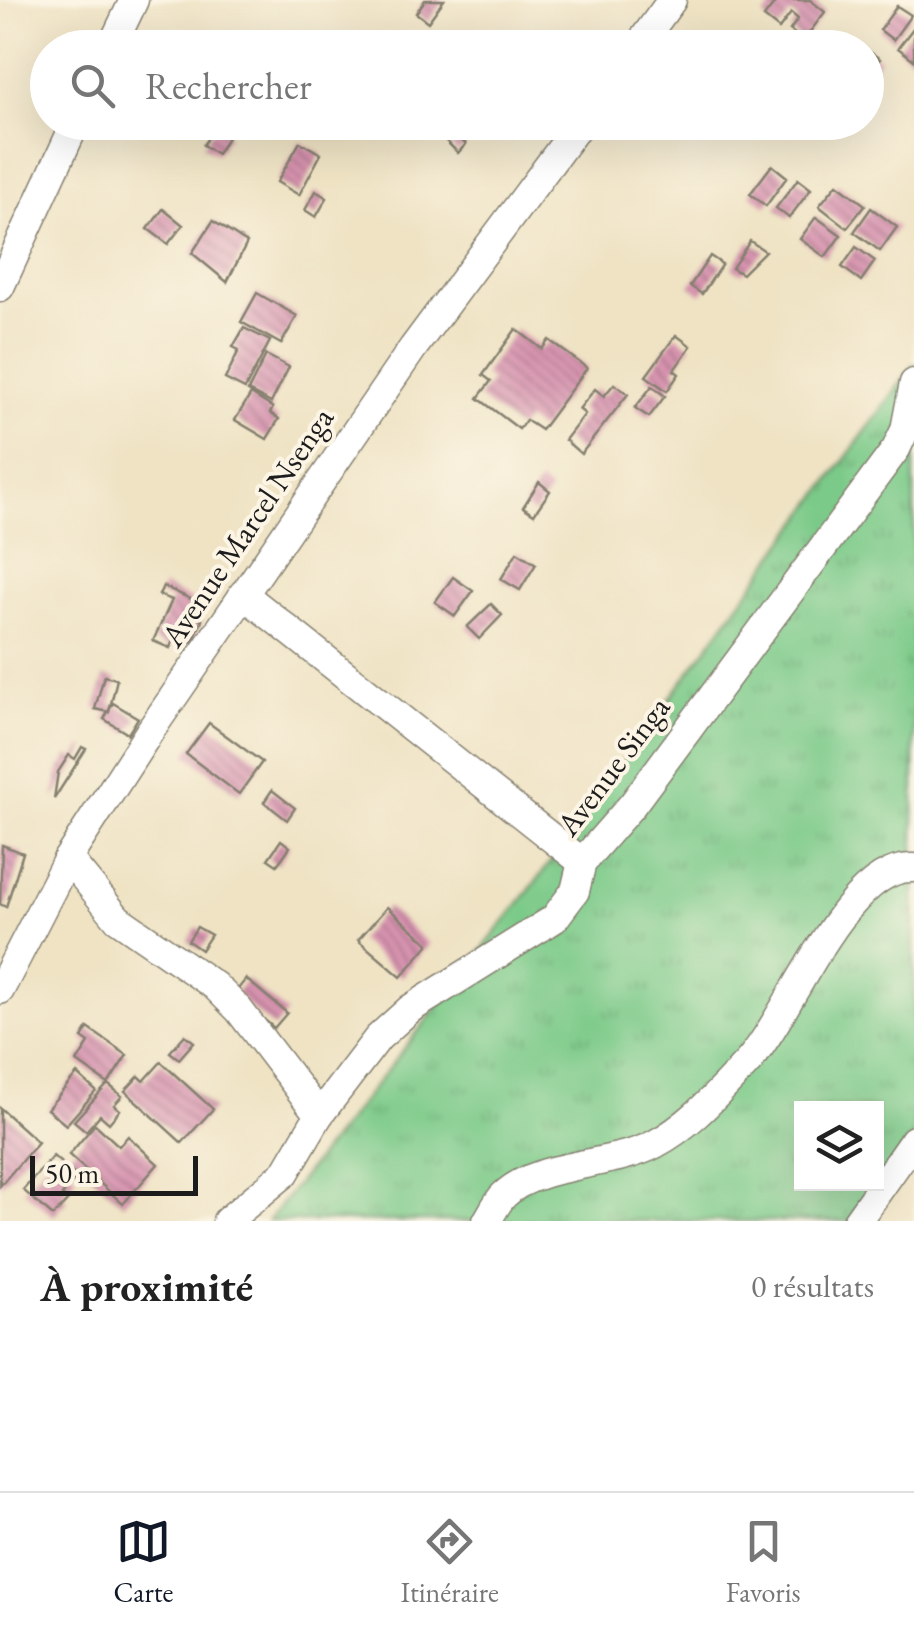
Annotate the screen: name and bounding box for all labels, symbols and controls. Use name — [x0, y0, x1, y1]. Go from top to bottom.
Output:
search box — [30, 30, 884, 140]
icon: search — [65, 58, 120, 113]
text: Rechercher — [145, 61, 312, 110]
street label: Avenue Marcel Nsenga — [151, 399, 343, 656]
street label: Avenue Singa — [546, 687, 679, 845]
map controls — [794, 1101, 884, 1191]
button: layers — [794, 1101, 884, 1191]
scale bar — [30, 1151, 198, 1196]
text: 50 m — [45, 1155, 99, 1191]
text: À proximité — [40, 1259, 253, 1314]
text: 0 résultats — [751, 1265, 874, 1307]
tab: Carte — [113, 1514, 174, 1610]
tab: Itinéraire — [400, 1514, 499, 1610]
tab: Favoris — [726, 1514, 801, 1610]

